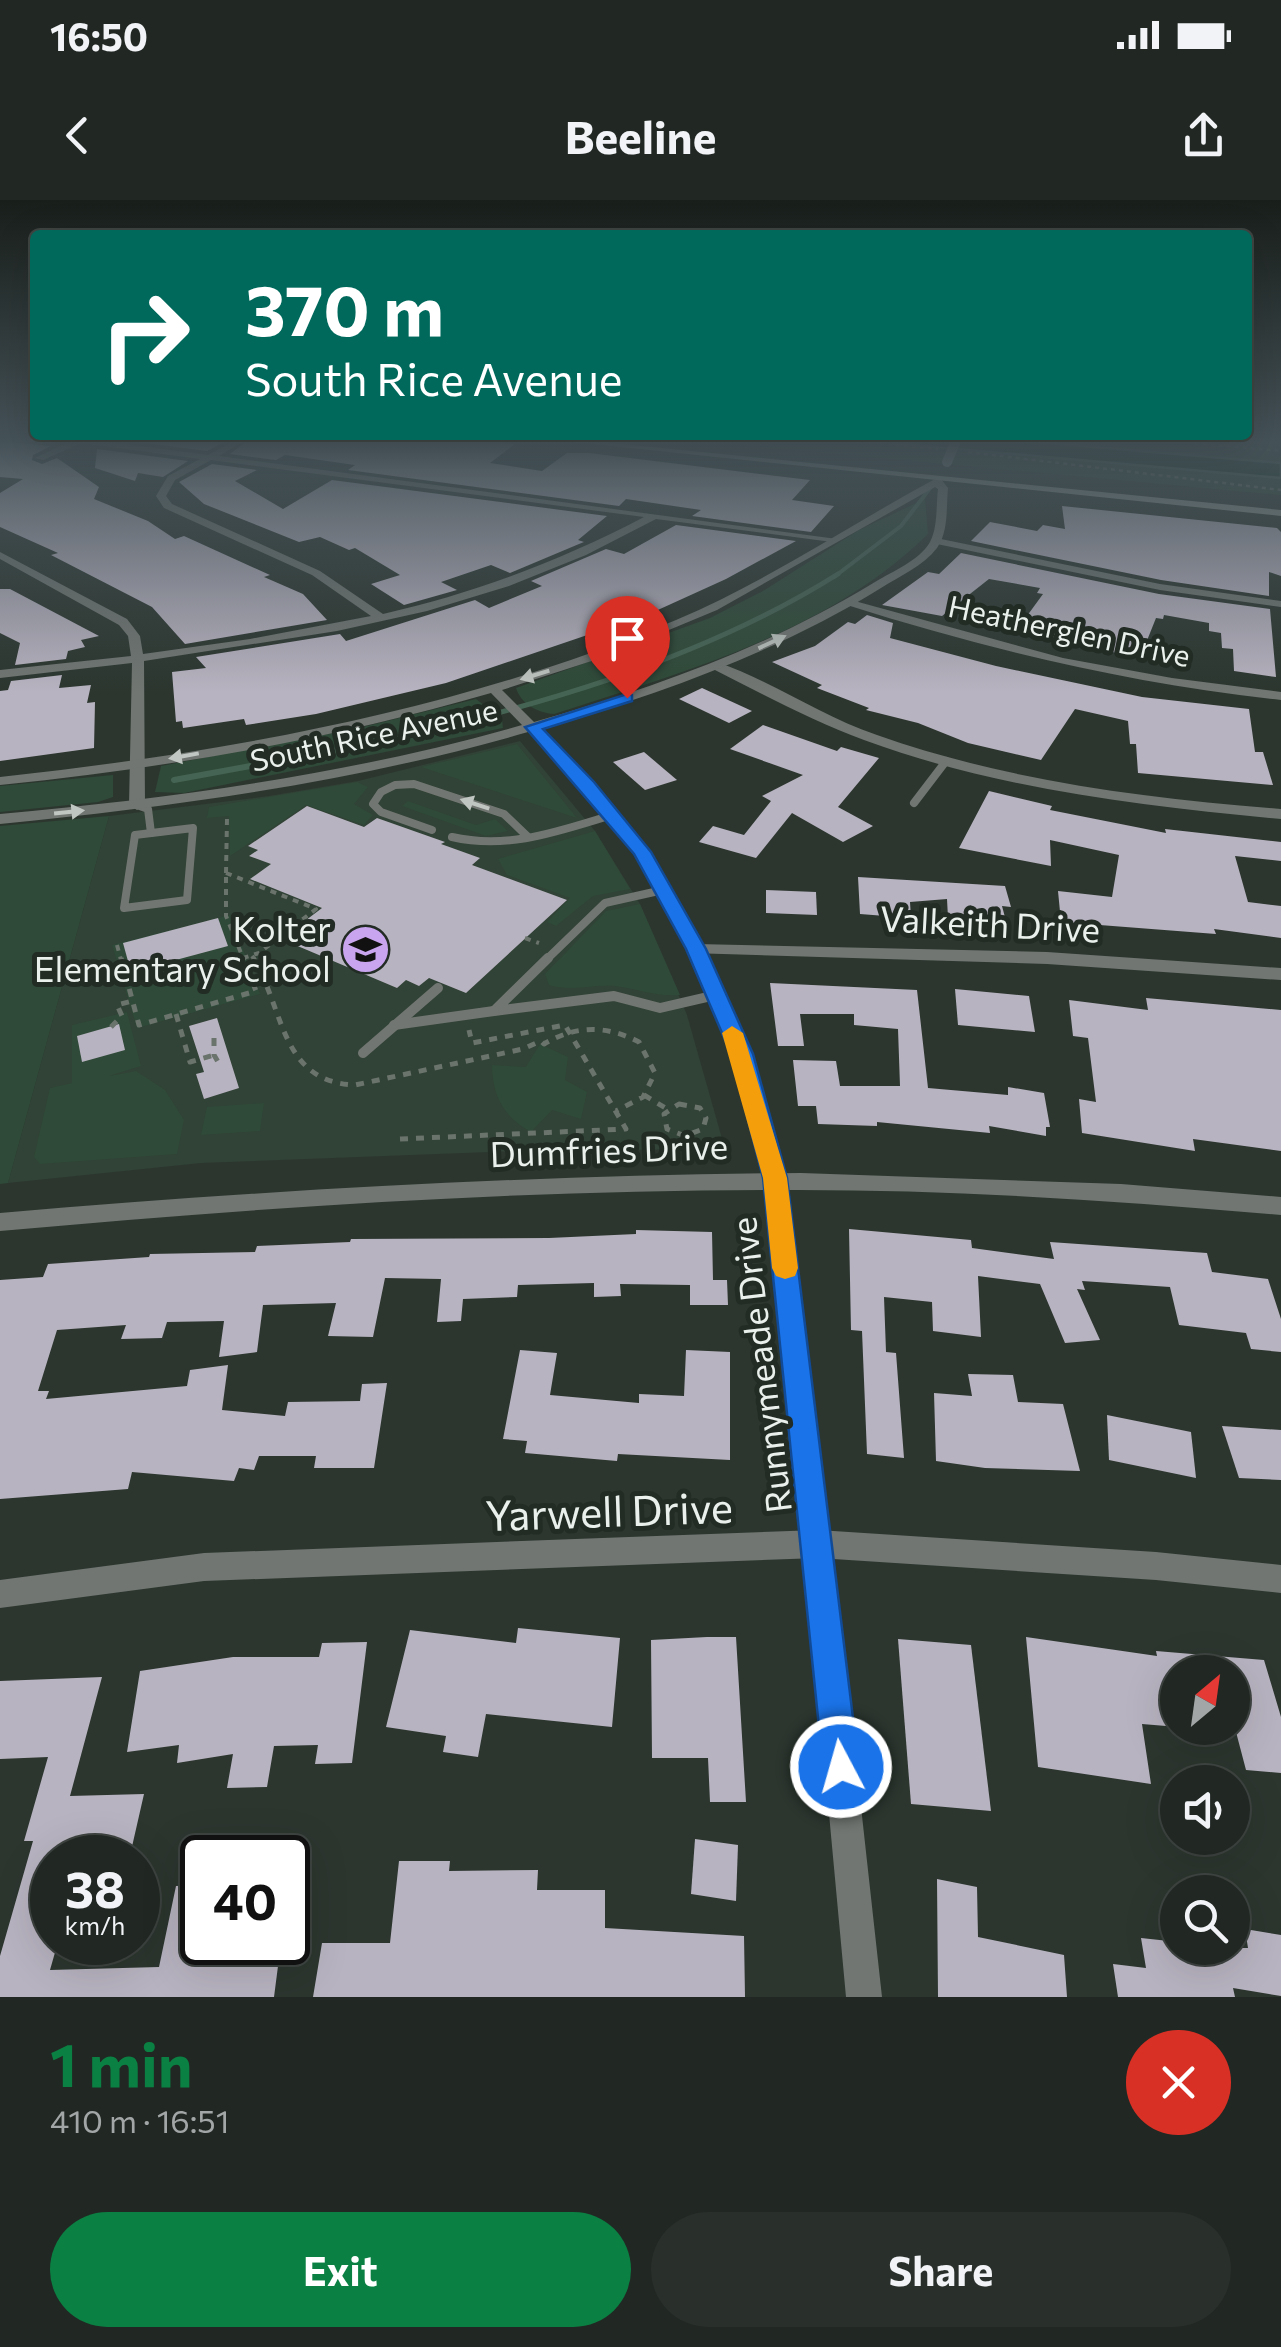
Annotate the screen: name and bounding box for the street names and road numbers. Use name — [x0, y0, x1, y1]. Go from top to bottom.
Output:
street label: Heatherglen Drive — [945, 586, 1194, 673]
street label: South Rice Avenue — [247, 689, 500, 778]
street label: Valkeith Drive — [879, 895, 1101, 950]
street label: Dumfries Drive — [489, 1123, 729, 1174]
street label: Runnymeade Drive — [720, 1215, 799, 1516]
street label: Yarwell Drive — [484, 1480, 734, 1540]

